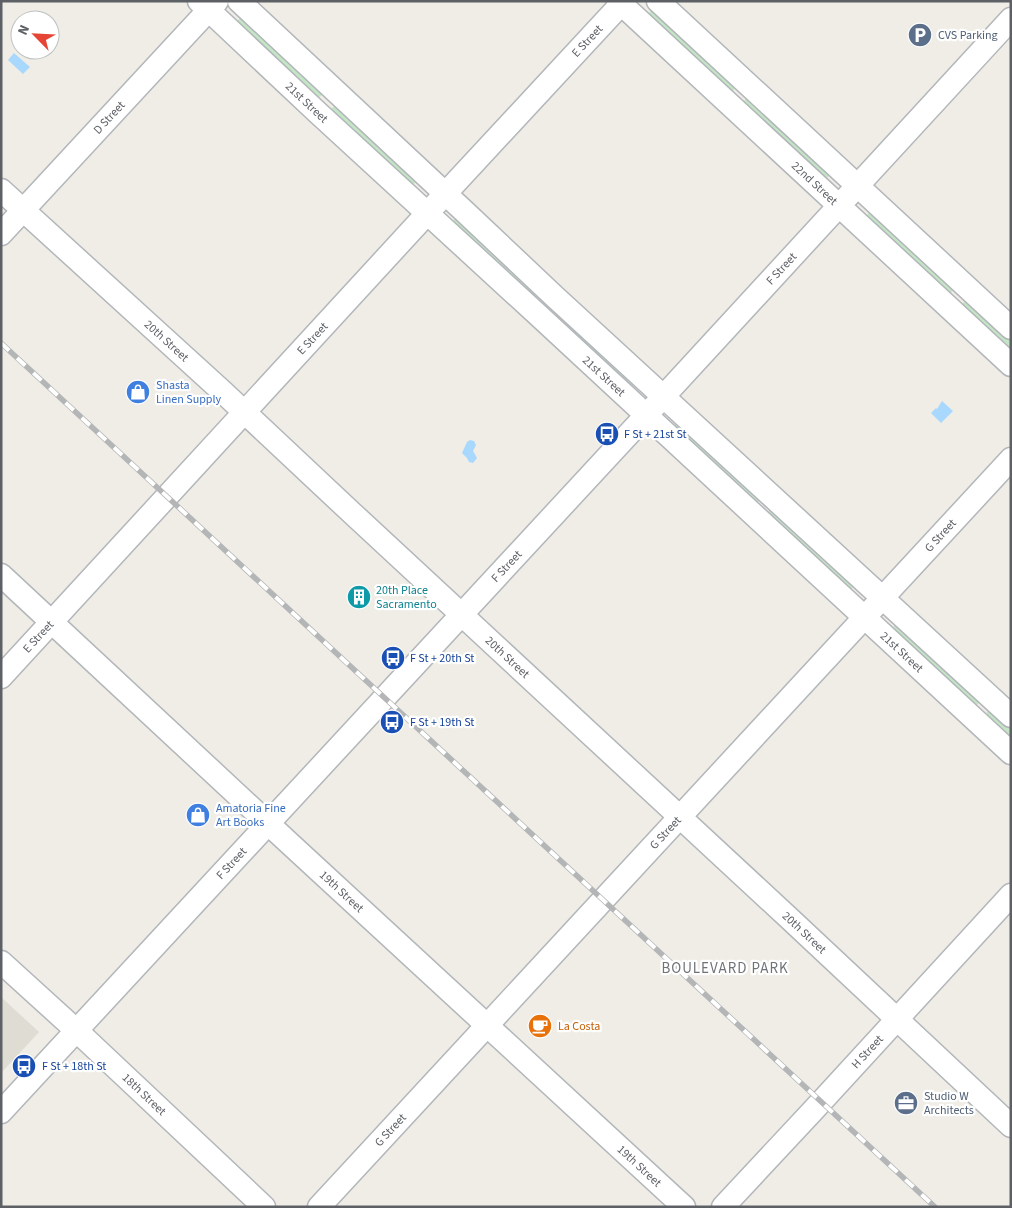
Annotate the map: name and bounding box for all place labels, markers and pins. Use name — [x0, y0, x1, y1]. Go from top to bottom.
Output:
parking icon: CVS Parking — [907, 22, 933, 48]
place label: CVS Parking — [938, 27, 998, 44]
place label: Shasta Linen Supply — [156, 377, 222, 408]
shop icon: Shasta Linen Supply — [125, 379, 151, 405]
bus stop icon: F St + 21st St — [594, 421, 620, 447]
place label: F St + 21st St — [624, 426, 687, 443]
place label: 20th Place Sacramento — [376, 582, 437, 613]
building icon: 20th Place Sacramento — [346, 584, 372, 610]
bus stop icon: F St + 20th St — [380, 645, 406, 671]
place label: F St + 20th St — [410, 650, 474, 667]
bus stop icon: F St + 19th St — [379, 709, 405, 735]
place label: F St + 19th St — [410, 714, 474, 731]
place label: Amatoria Fine Art Books — [216, 800, 286, 831]
shop icon: Amatoria Fine Art Books — [185, 802, 211, 828]
cafe icon: La Costa — [527, 1013, 553, 1039]
place label: La Costa — [558, 1018, 600, 1035]
bus stop icon: F St + 18th St — [11, 1053, 37, 1079]
place label: F St + 18th St — [42, 1058, 106, 1075]
place label: Studio W Architects — [924, 1088, 974, 1119]
office icon: Studio W Architects — [893, 1090, 919, 1116]

